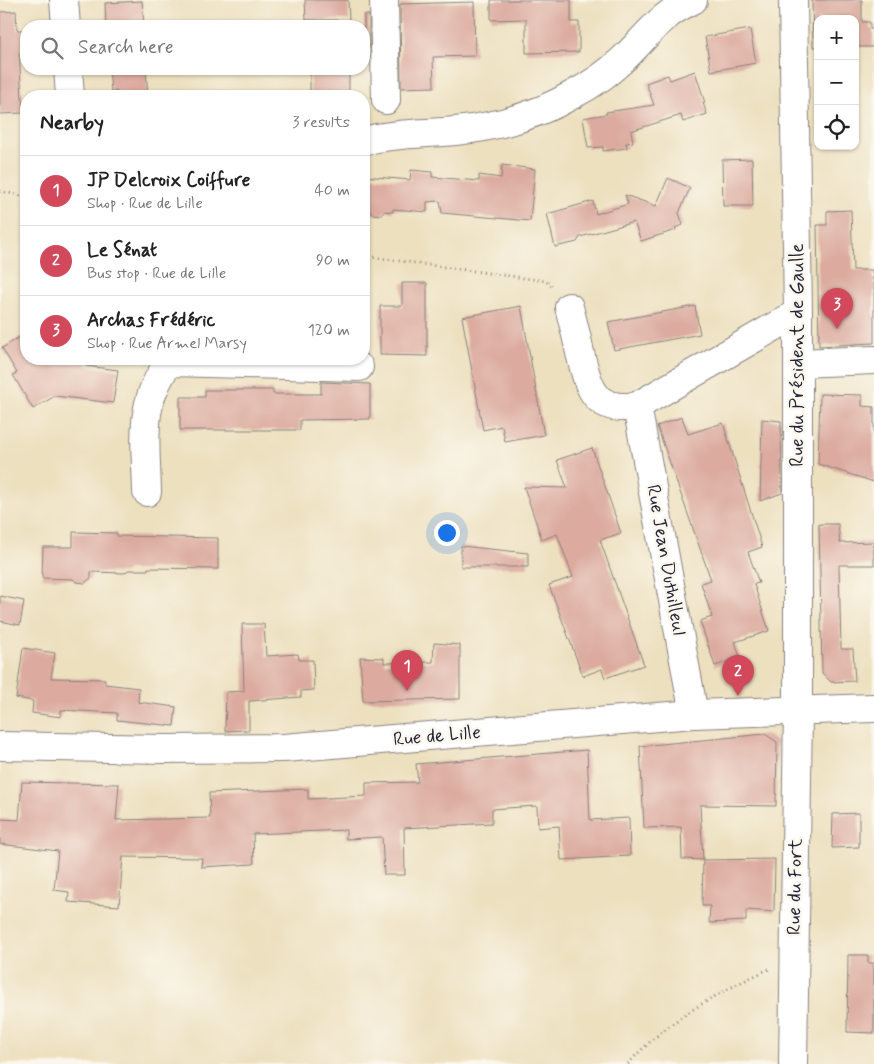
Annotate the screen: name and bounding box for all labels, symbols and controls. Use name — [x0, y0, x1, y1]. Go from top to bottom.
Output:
map controls — [814, 15, 859, 150]
button: + — [814, 15, 859, 60]
search box — [20, 20, 370, 75]
icon: search — [38, 34, 66, 62]
text: Search here — [78, 35, 174, 60]
button: − — [814, 60, 859, 105]
button: locate — [814, 105, 859, 150]
text: Nearby — [40, 109, 104, 137]
text: 3 results — [292, 112, 350, 133]
text: JP Delcroix Coiffure — [87, 168, 250, 193]
text: 1 — [52, 180, 60, 201]
text: 40 m — [314, 180, 350, 201]
text: Shop · Rue de Lille — [87, 193, 203, 214]
text: Le Sénat — [87, 238, 157, 263]
street label: Rue du Président de Gaulle — [785, 243, 810, 467]
text: 2 — [52, 250, 60, 271]
text: 90 m — [316, 250, 350, 271]
text: Bus stop · Rue de Lille — [87, 263, 226, 284]
pin: 3 — [821, 288, 853, 329]
text: Archas Frédéric — [87, 308, 215, 333]
text: 3 — [52, 320, 60, 341]
text: 120 m — [308, 320, 350, 341]
text: Shop · Rue Armel Marsy — [87, 333, 247, 354]
street label: Rue Jean Duthilleul — [640, 483, 692, 638]
your location — [434, 520, 460, 546]
pin: 1 — [391, 650, 423, 691]
pin: 2 — [722, 655, 754, 696]
street label: Rue de Lille — [392, 720, 482, 752]
street label: Rue du Fort — [782, 839, 808, 935]

